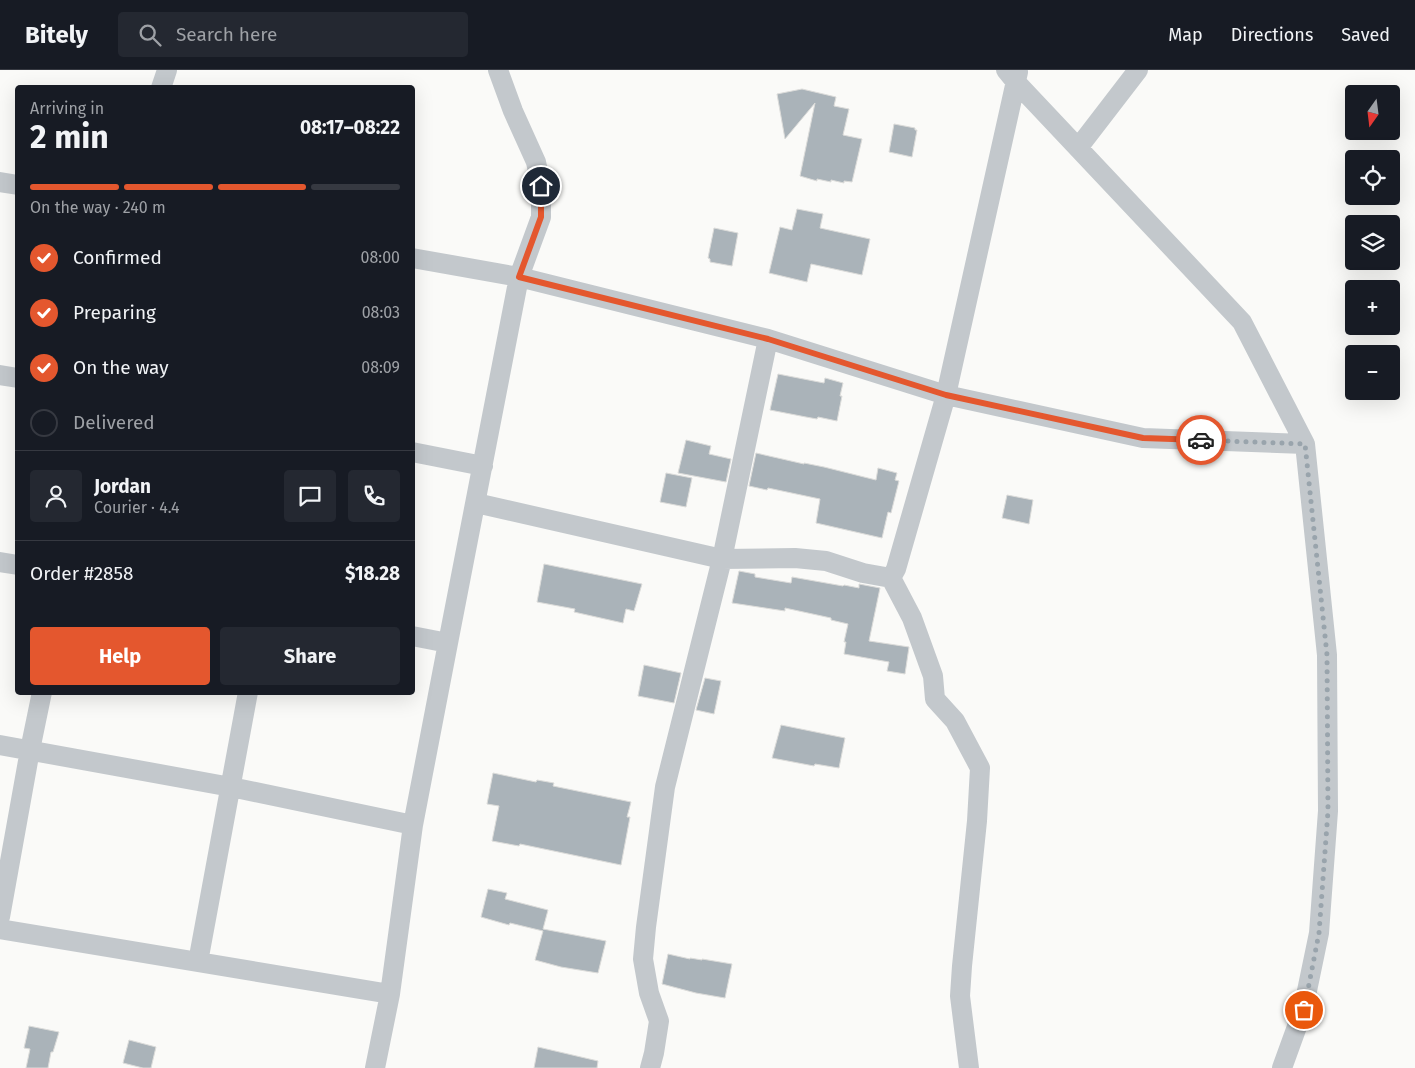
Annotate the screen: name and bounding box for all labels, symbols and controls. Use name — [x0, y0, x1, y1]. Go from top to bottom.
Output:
search box — [118, 12, 468, 57]
text: Bitely — [25, 21, 88, 49]
icon: search — [136, 21, 164, 49]
text: Search here — [176, 23, 277, 46]
text: Map — [1168, 24, 1203, 46]
text: Directions — [1231, 24, 1313, 46]
text: Saved — [1341, 24, 1390, 46]
north arrow — [1345, 85, 1400, 140]
map controls — [1345, 85, 1400, 400]
text: Arriving in — [30, 99, 104, 118]
text: 08:17–08:22 — [300, 116, 400, 139]
text: 2 min — [30, 118, 109, 156]
button: locate — [1345, 150, 1400, 205]
pin — [520, 165, 562, 207]
icon: home — [527, 172, 555, 200]
text: On the way · 240 m — [30, 198, 166, 217]
button: layers — [1345, 215, 1400, 270]
icon: check — [30, 244, 58, 272]
text: Confirmed — [73, 246, 162, 269]
text: 08:00 — [361, 248, 400, 267]
button: + — [1345, 280, 1400, 335]
icon: check — [30, 299, 58, 327]
text: Preparing — [73, 301, 156, 324]
text: 08:03 — [362, 303, 400, 322]
button: − — [1345, 345, 1400, 400]
icon: check — [30, 354, 58, 382]
text: On the way — [73, 356, 169, 379]
text: 08:09 — [361, 358, 400, 377]
text: Delivered — [73, 411, 155, 434]
courier — [1176, 415, 1226, 465]
icon: car — [1187, 426, 1215, 454]
button: person — [30, 470, 82, 522]
button: chat — [284, 470, 336, 522]
button: phone — [348, 470, 400, 522]
text: Jordan — [94, 475, 151, 498]
text: Courier · 4.4 — [94, 498, 180, 517]
text: Order #2858 — [30, 562, 134, 585]
text: $18.28 — [345, 562, 400, 585]
button: Help — [30, 627, 210, 685]
button: Share — [220, 627, 400, 685]
pin — [1283, 989, 1325, 1031]
icon: bag — [1290, 996, 1318, 1024]

